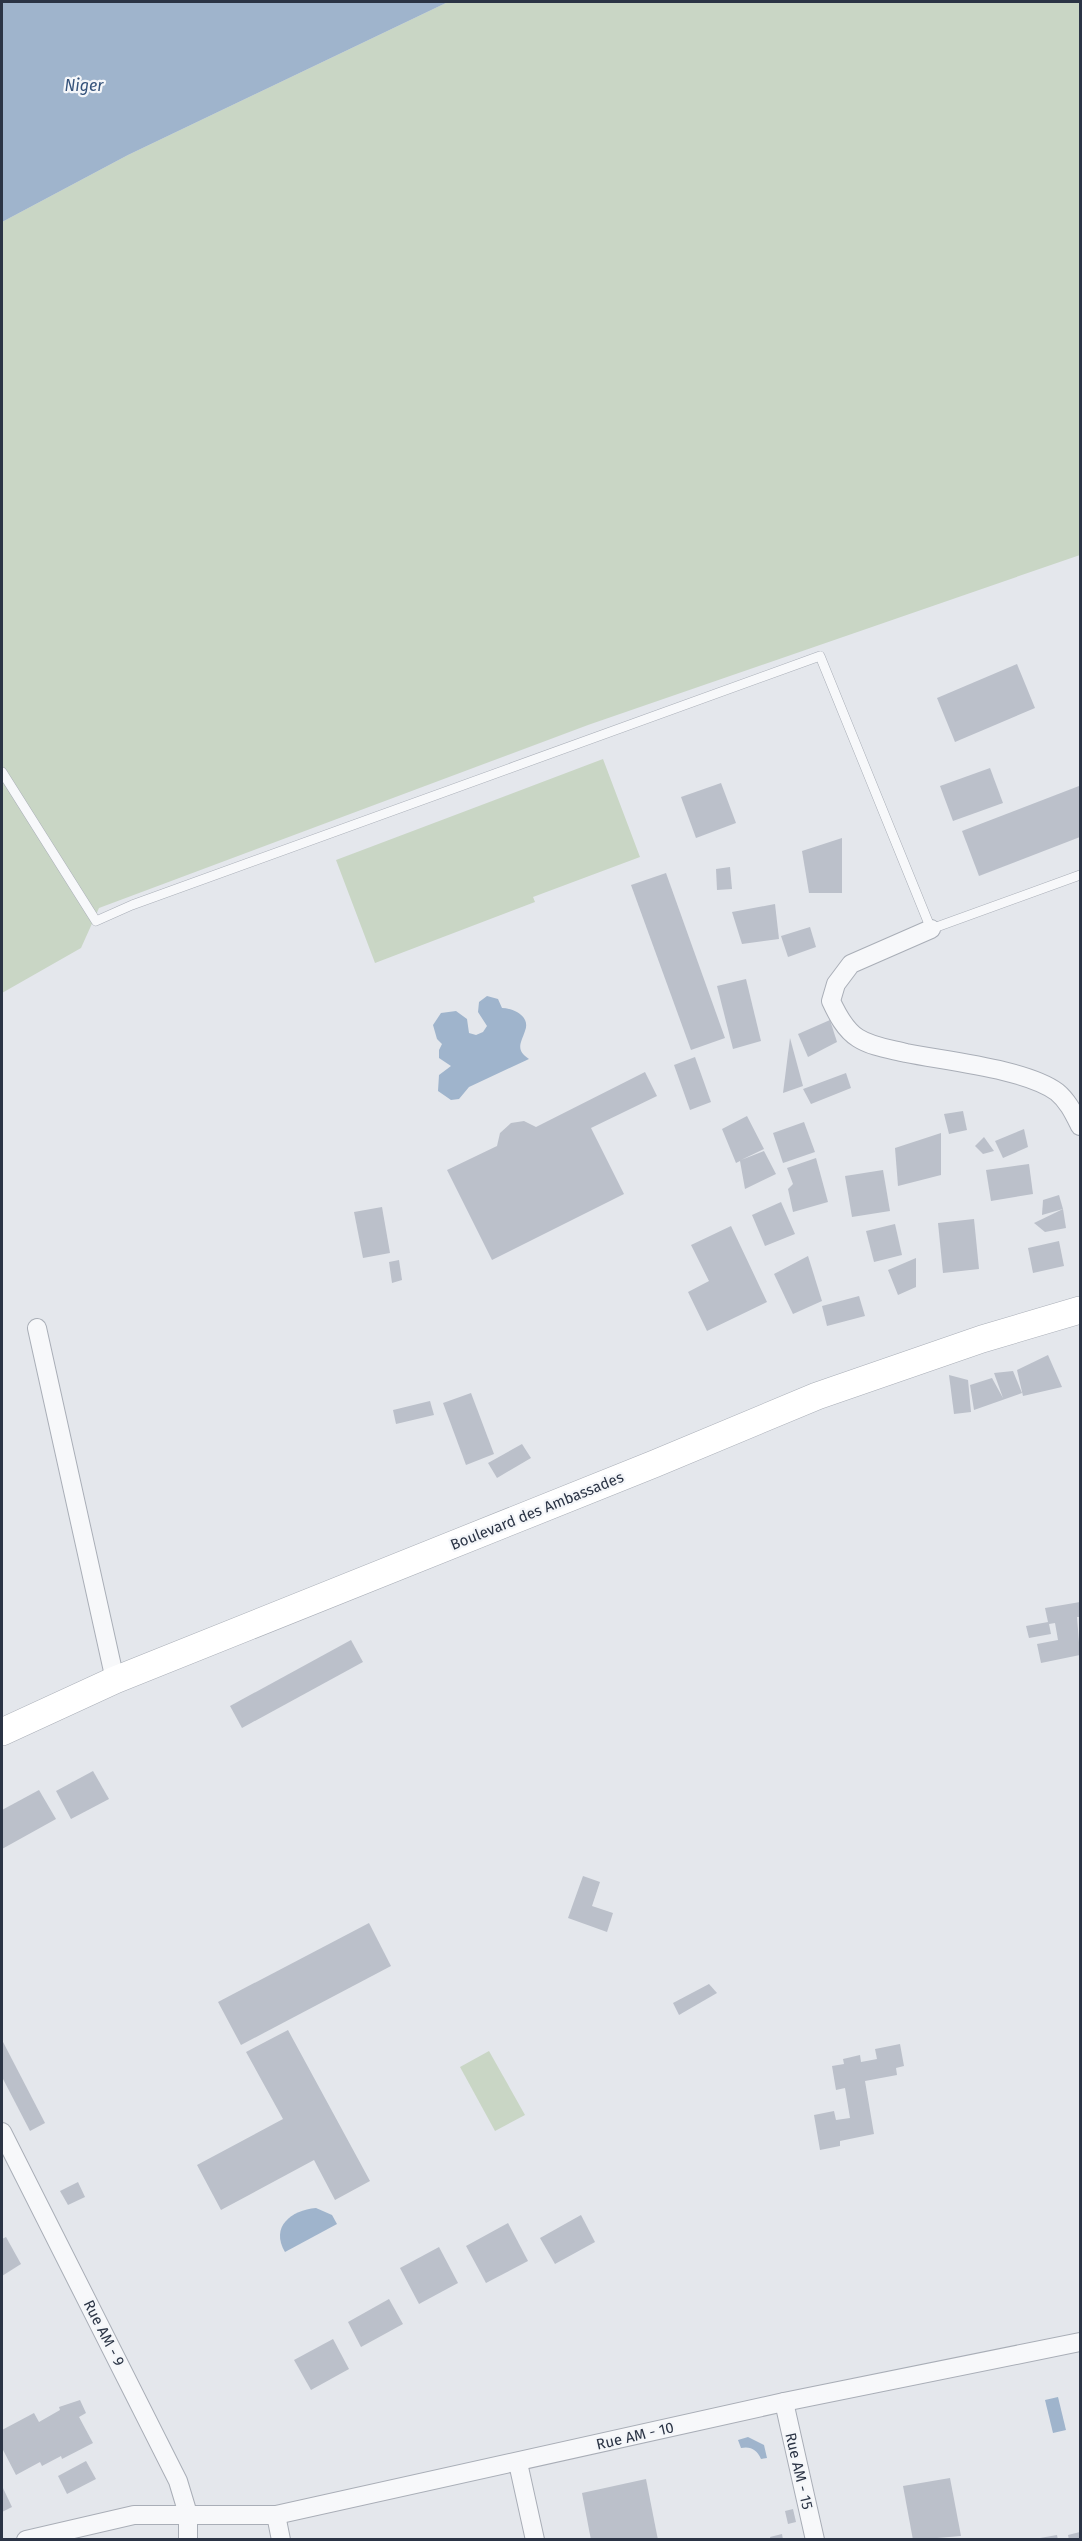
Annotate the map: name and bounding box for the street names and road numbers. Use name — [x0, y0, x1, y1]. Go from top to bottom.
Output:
street label: Boulevard des Ambassades — [448, 1468, 626, 1554]
street label: Rue AM - 9 — [80, 2297, 128, 2369]
street label: Rue AM - 10 — [594, 2418, 676, 2454]
street label: Rue AM - 15 — [781, 2431, 817, 2511]

